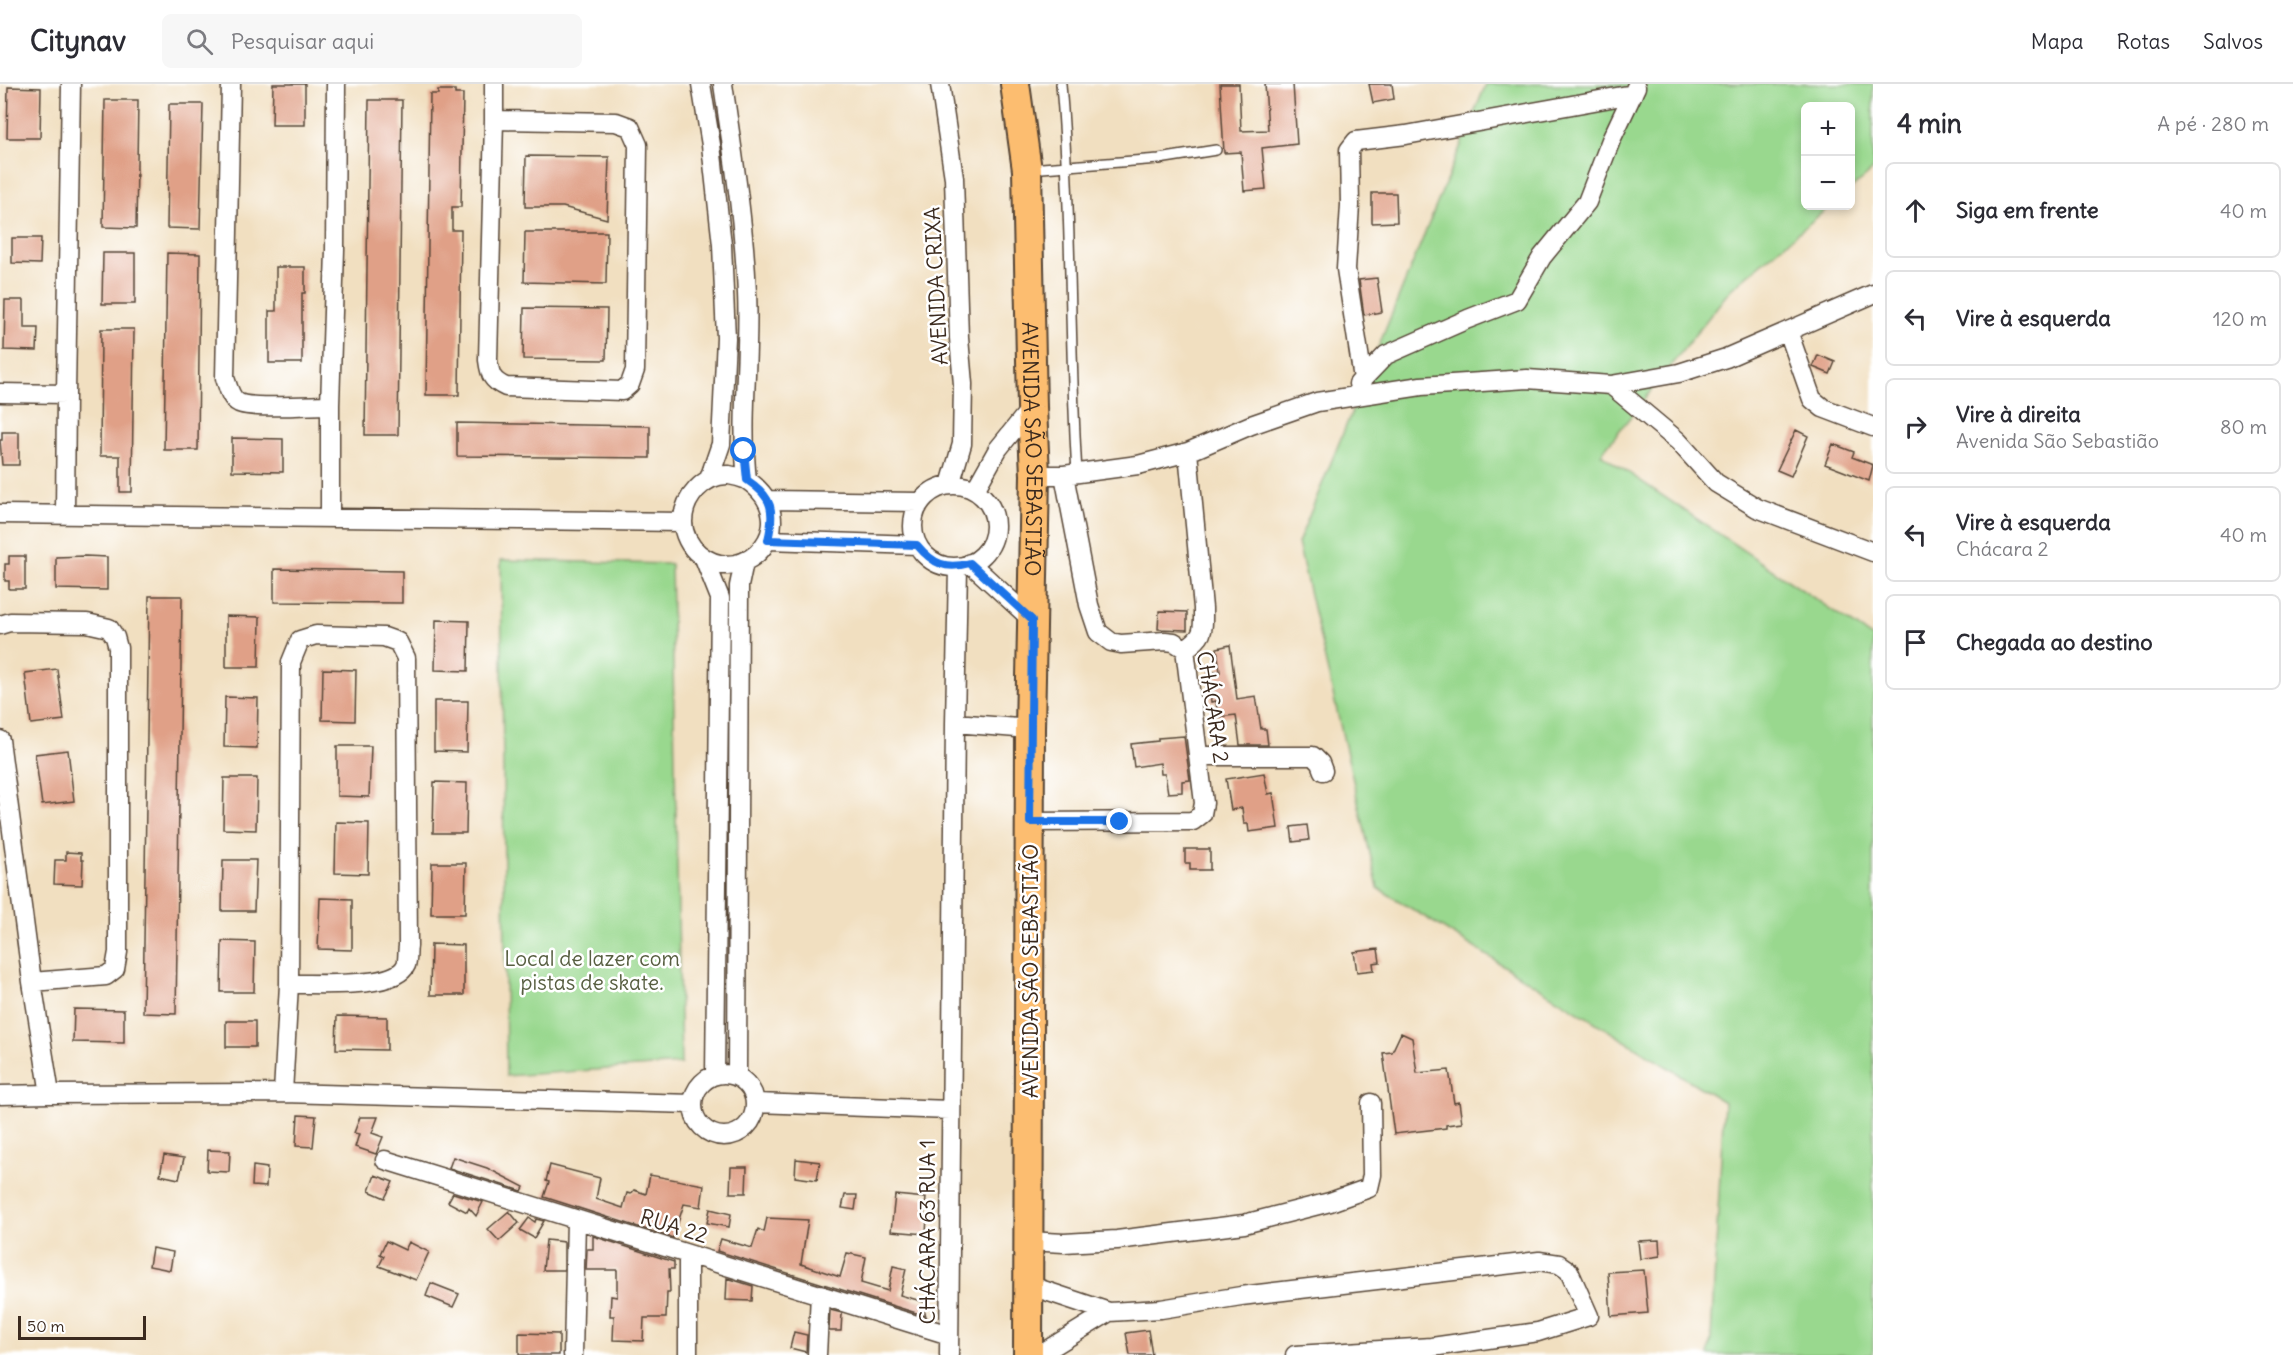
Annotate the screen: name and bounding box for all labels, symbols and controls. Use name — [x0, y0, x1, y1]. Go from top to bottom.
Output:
search box — [162, 14, 582, 68]
text: Citynav — [30, 23, 126, 59]
icon: search — [183, 25, 216, 58]
text: Pesquisar aqui — [231, 27, 374, 55]
text: Mapa — [2031, 28, 2084, 55]
text: Rotas — [2117, 28, 2170, 55]
text: Salvos — [2203, 28, 2263, 55]
map controls — [1801, 102, 1855, 210]
button: + — [1801, 102, 1855, 156]
text: 4 min — [1897, 107, 1962, 140]
text: A pé · 280 m — [2157, 111, 2269, 136]
button: − — [1801, 156, 1855, 210]
icon: ahead — [1899, 194, 1932, 227]
text: Siga em frente — [1956, 196, 2099, 224]
text: 40 m — [2220, 198, 2267, 223]
street label: AVENIDA CRIXA — [918, 206, 954, 366]
icon: left — [1899, 302, 1932, 335]
text: Vire à esquerda — [1956, 304, 2111, 332]
text: 120 m — [2213, 306, 2267, 331]
street label: AVENIDA SÃO SEBASTIÃO — [1017, 322, 1048, 577]
text: Vire à direita — [1956, 400, 2081, 428]
icon: right — [1899, 410, 1932, 443]
text: 80 m — [2220, 414, 2267, 439]
text: Avenida São Sebastião — [1956, 428, 2159, 453]
route start — [730, 437, 756, 463]
text: Vire à esquerda — [1956, 508, 2111, 536]
icon: left — [1899, 518, 1932, 551]
text: 40 m — [2220, 522, 2267, 547]
text: Chácara 2 — [1956, 536, 2049, 561]
icon: arrive — [1899, 626, 1932, 659]
text: Chegada ao destino — [1956, 628, 2153, 656]
street label: CHÁCARA 2 — [1191, 649, 1235, 765]
route end — [1106, 808, 1132, 834]
street label: AVENIDA SÃO SEBASTIÃO — [1017, 844, 1044, 1098]
park label: Local de lazer com pistas de skate. — [504, 945, 680, 996]
street label: CHÁCARA 63 RUA 1 — [914, 1140, 941, 1324]
street label: RUA 22 — [637, 1203, 711, 1249]
scale bar — [18, 1313, 146, 1340]
text: 50 m — [27, 1316, 65, 1336]

